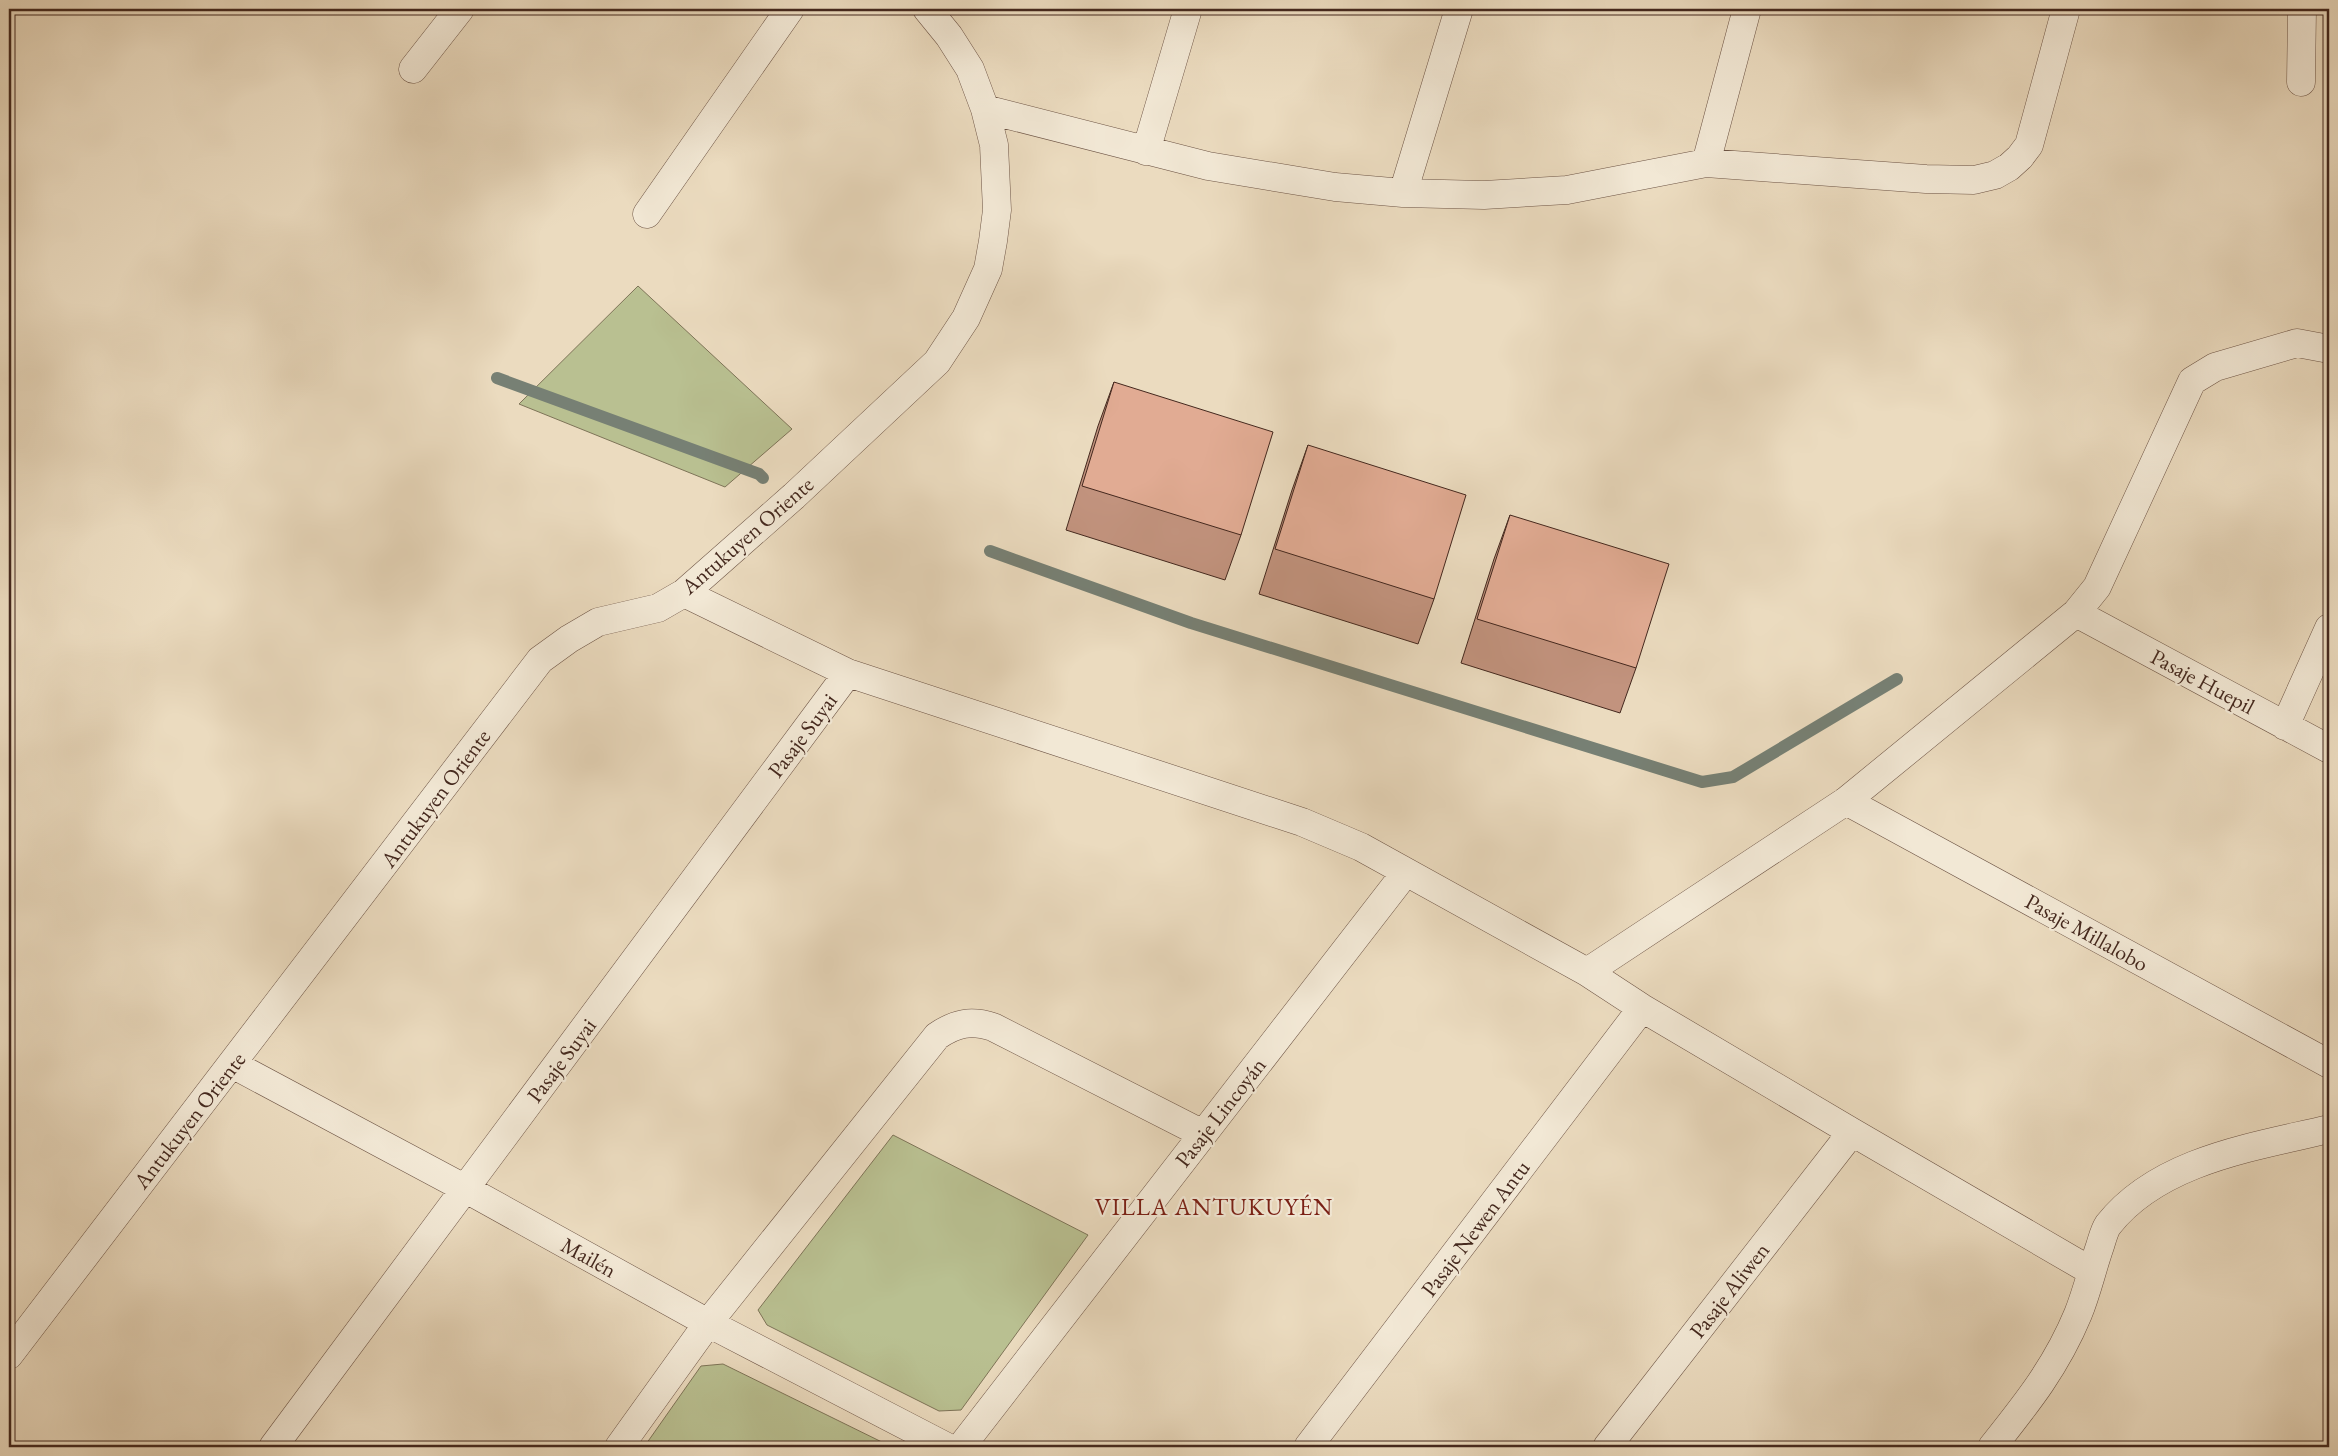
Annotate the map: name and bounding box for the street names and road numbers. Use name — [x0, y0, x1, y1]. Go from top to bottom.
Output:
street label: Antukuyen Oriente — [674, 470, 820, 601]
street label: Pasaje Huepil — [2146, 642, 2260, 721]
street label: Pasaje Suyai — [761, 687, 844, 783]
street label: Antukuyen Oriente — [373, 723, 497, 874]
street label: Pasaje Millalobo — [2020, 887, 2154, 978]
street label: Pasaje Suyai — [520, 1012, 603, 1108]
street label: Antukuyen Oriente — [126, 1046, 252, 1195]
street label: Pasaje Lincoyán — [1168, 1051, 1273, 1173]
street label: Pasaje Newen Antu — [1414, 1154, 1537, 1302]
street label: Mailén — [556, 1230, 622, 1285]
street label: Pasaje Aliwen — [1683, 1236, 1776, 1344]

